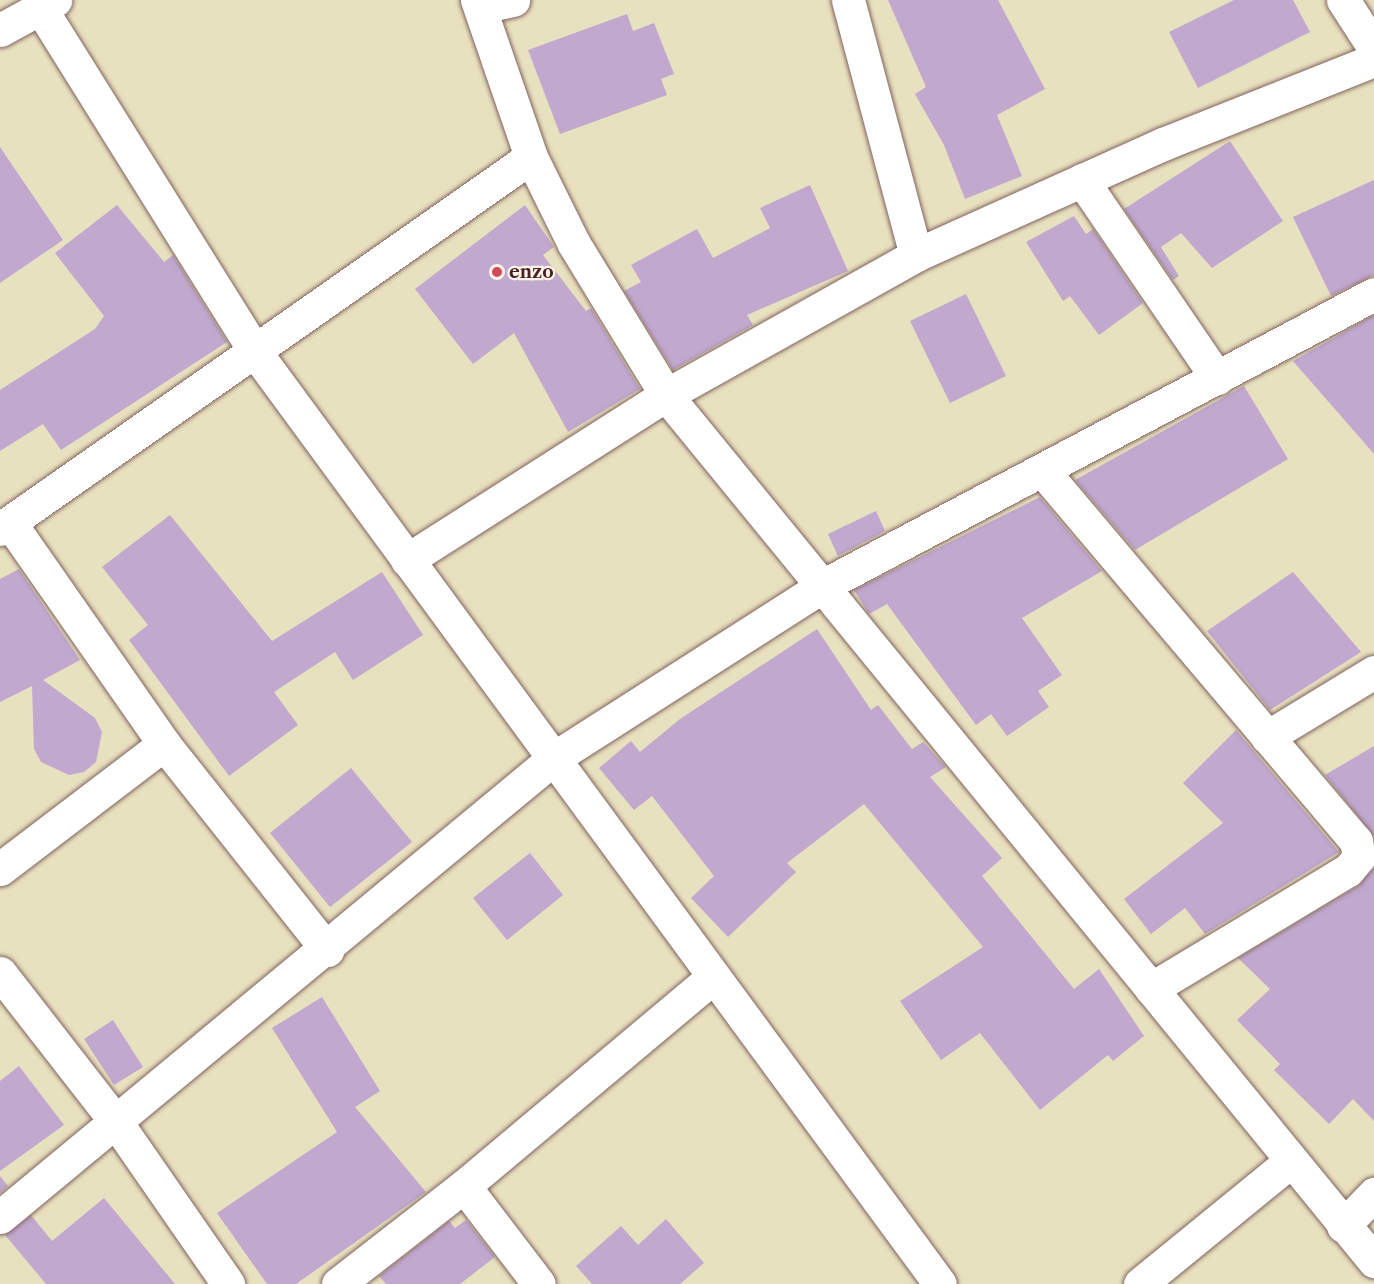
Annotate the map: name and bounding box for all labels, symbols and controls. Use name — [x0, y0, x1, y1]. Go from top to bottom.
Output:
place label: enzo — [509, 261, 554, 283]
marker: enzo — [490, 265, 504, 279]

